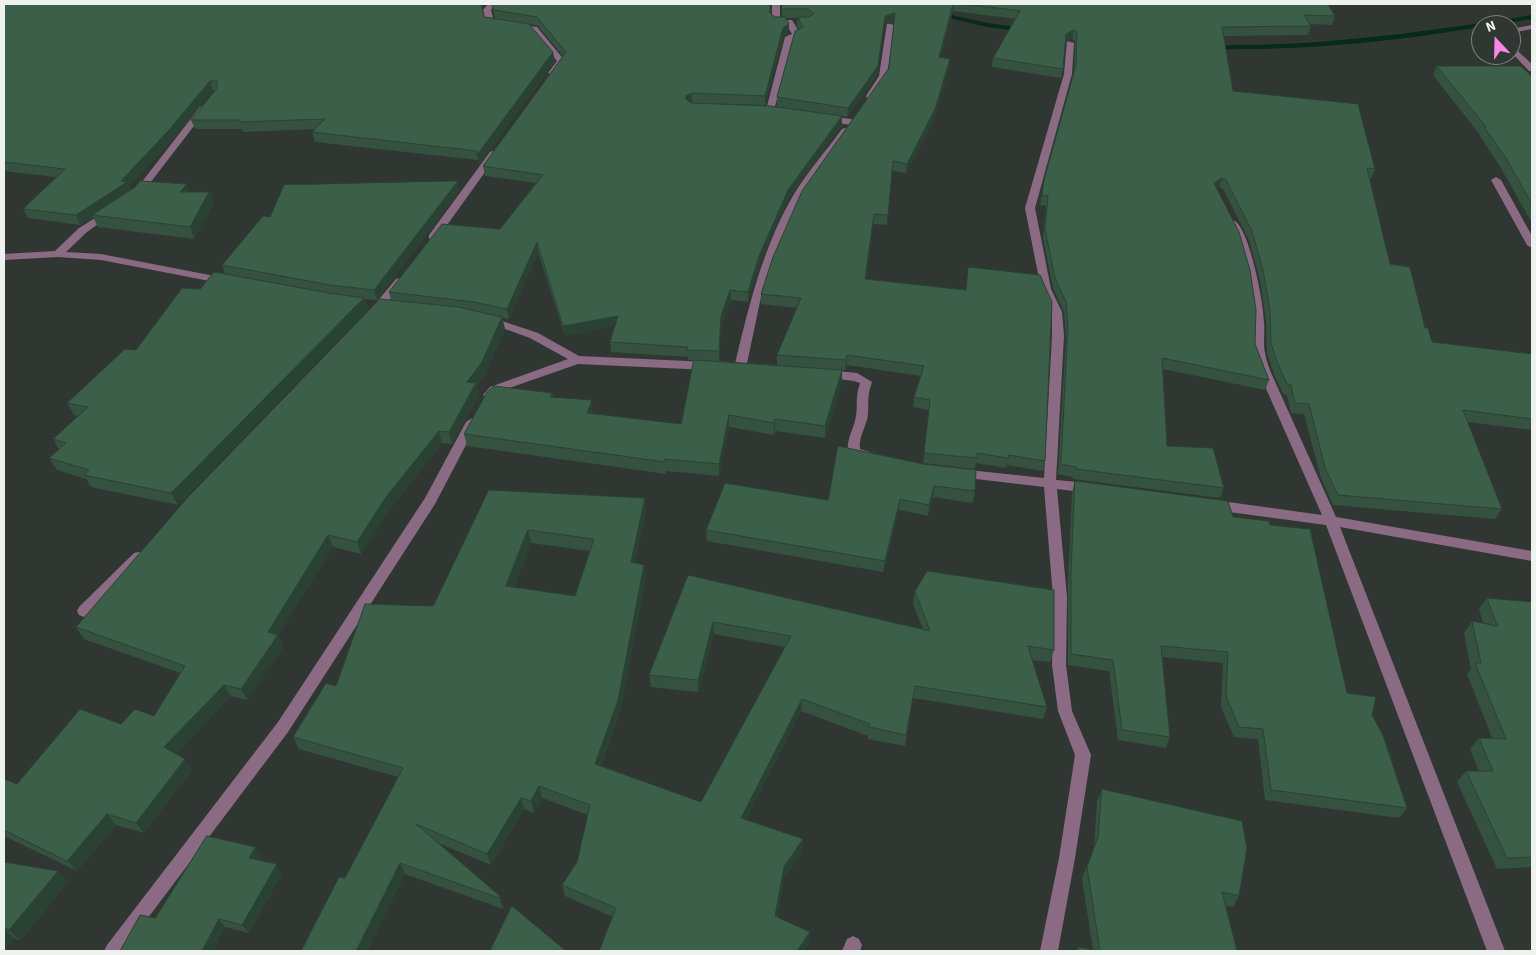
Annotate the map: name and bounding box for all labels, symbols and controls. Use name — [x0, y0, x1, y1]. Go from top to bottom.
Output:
north arrow — [1471, 15, 1521, 65]
text: N — [1483, 16, 1499, 38]

